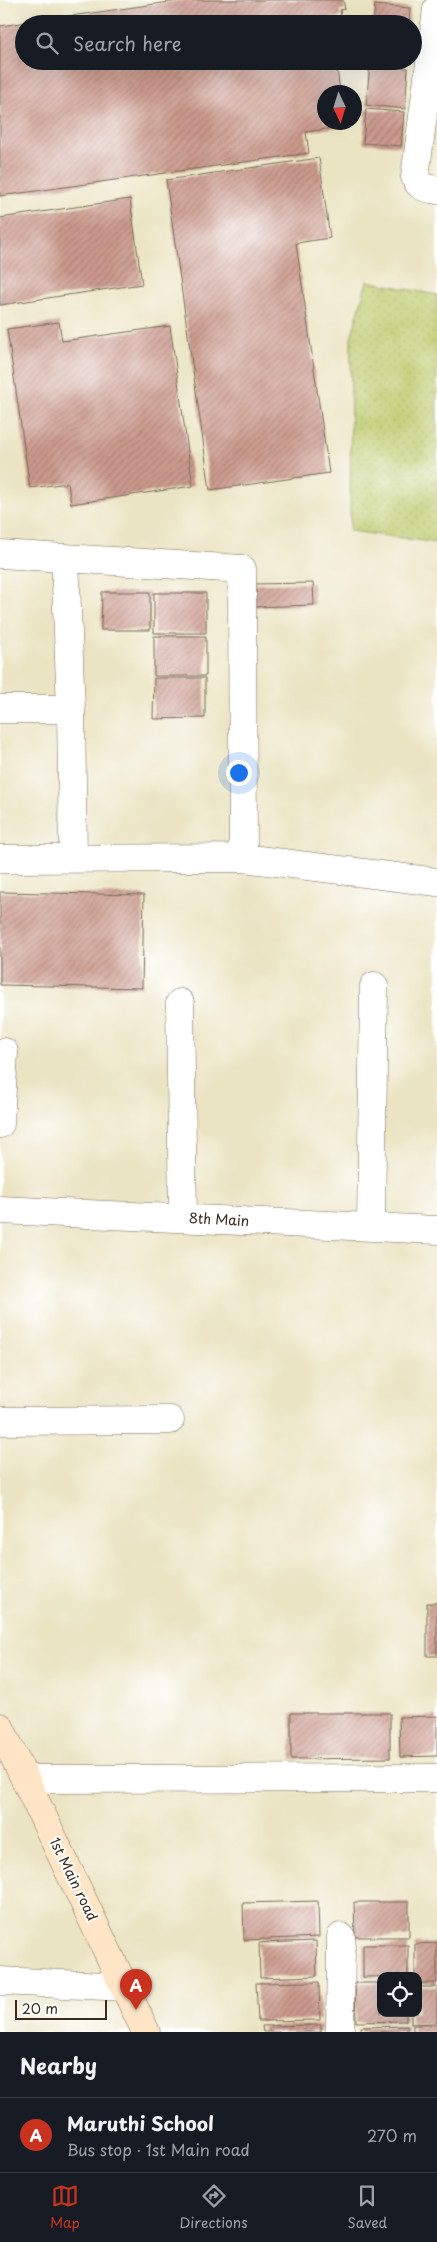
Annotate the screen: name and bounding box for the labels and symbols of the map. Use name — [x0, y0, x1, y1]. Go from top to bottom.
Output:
north arrow — [317, 85, 362, 130]
your location — [226, 760, 252, 786]
street label: 8th Main — [188, 1207, 250, 1231]
street label: 1st Main road — [45, 1834, 103, 1924]
pin: A — [120, 1969, 152, 2010]
scale bar — [15, 1997, 108, 2020]

